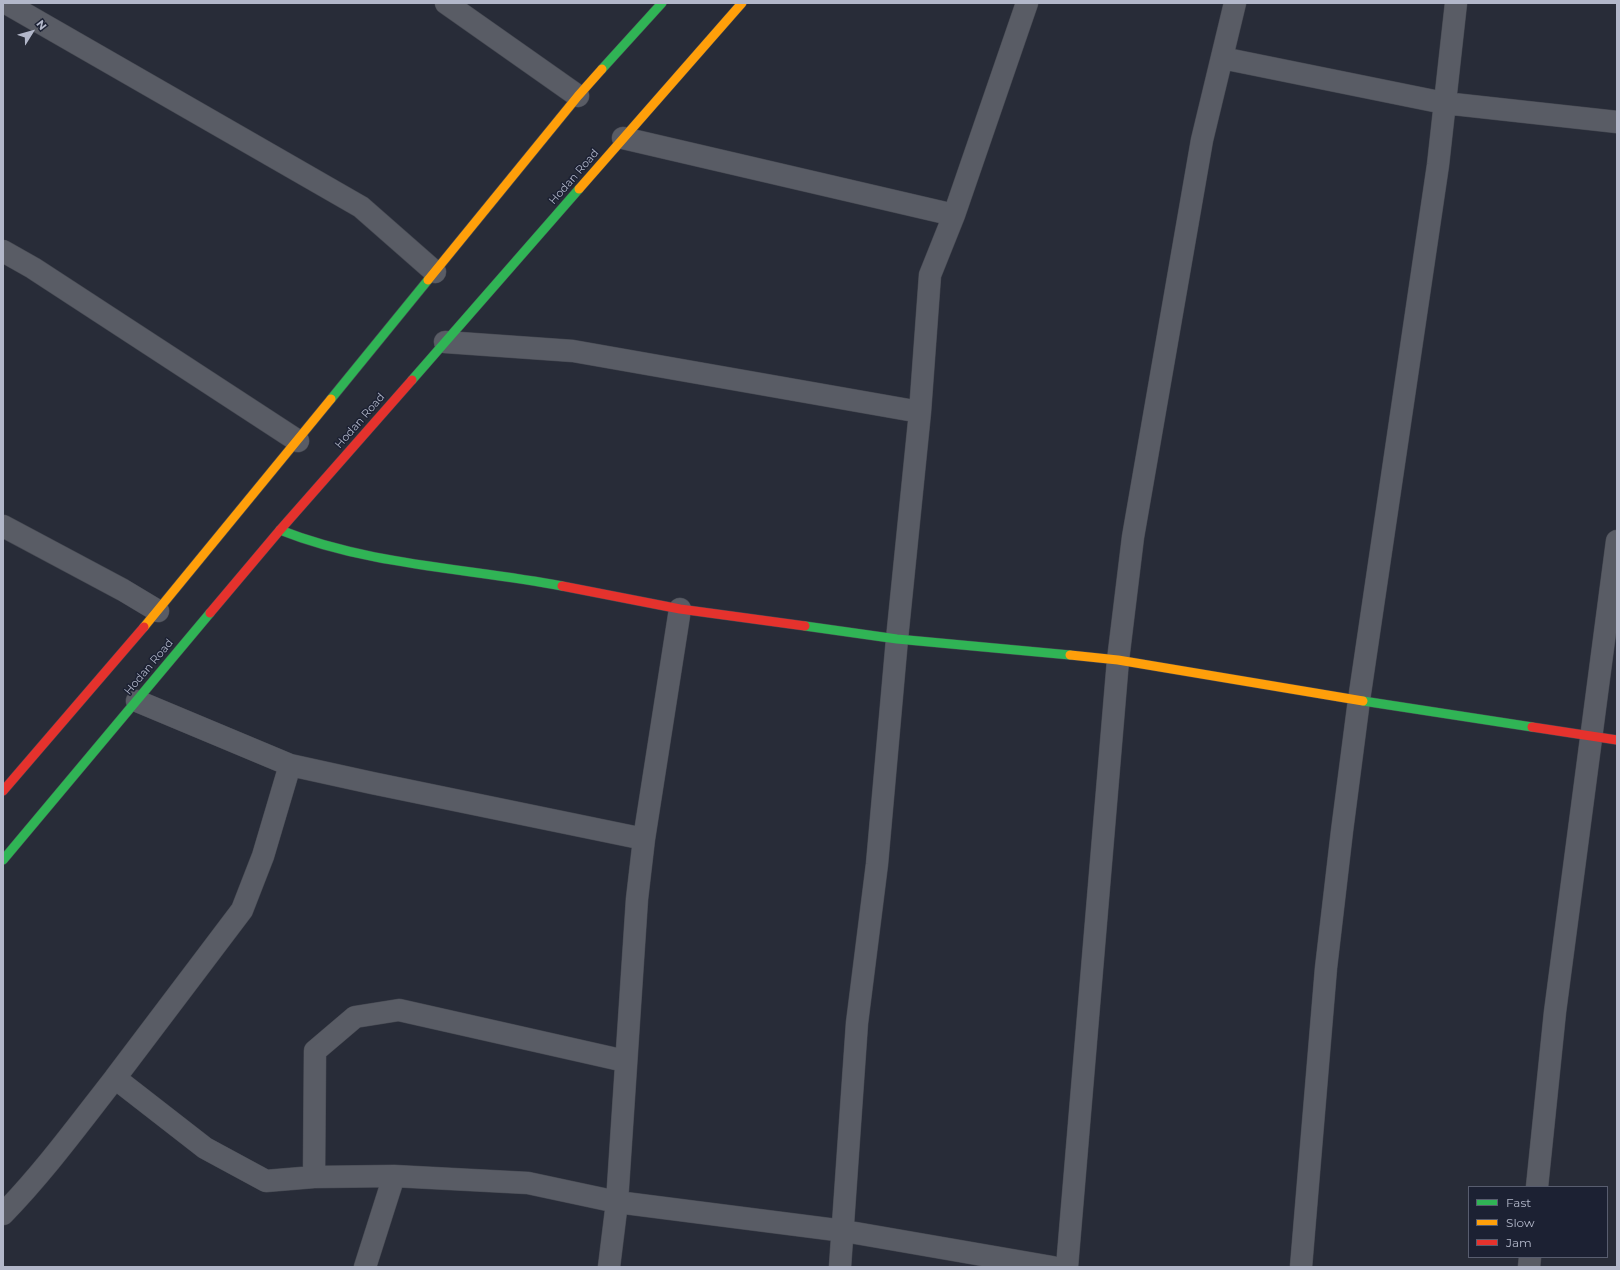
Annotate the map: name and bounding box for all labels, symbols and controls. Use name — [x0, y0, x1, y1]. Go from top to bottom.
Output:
north arrow — [12, 12, 52, 52]
text: N — [33, 17, 50, 33]
street label: Hodan Road — [546, 147, 602, 207]
street label: Hodan Road — [332, 391, 388, 451]
street label: Hodan Road — [122, 636, 176, 698]
legend — [1468, 1186, 1608, 1258]
text: Fast — [1506, 1195, 1531, 1210]
text: Slow — [1506, 1215, 1535, 1230]
text: Jam — [1506, 1235, 1532, 1250]

